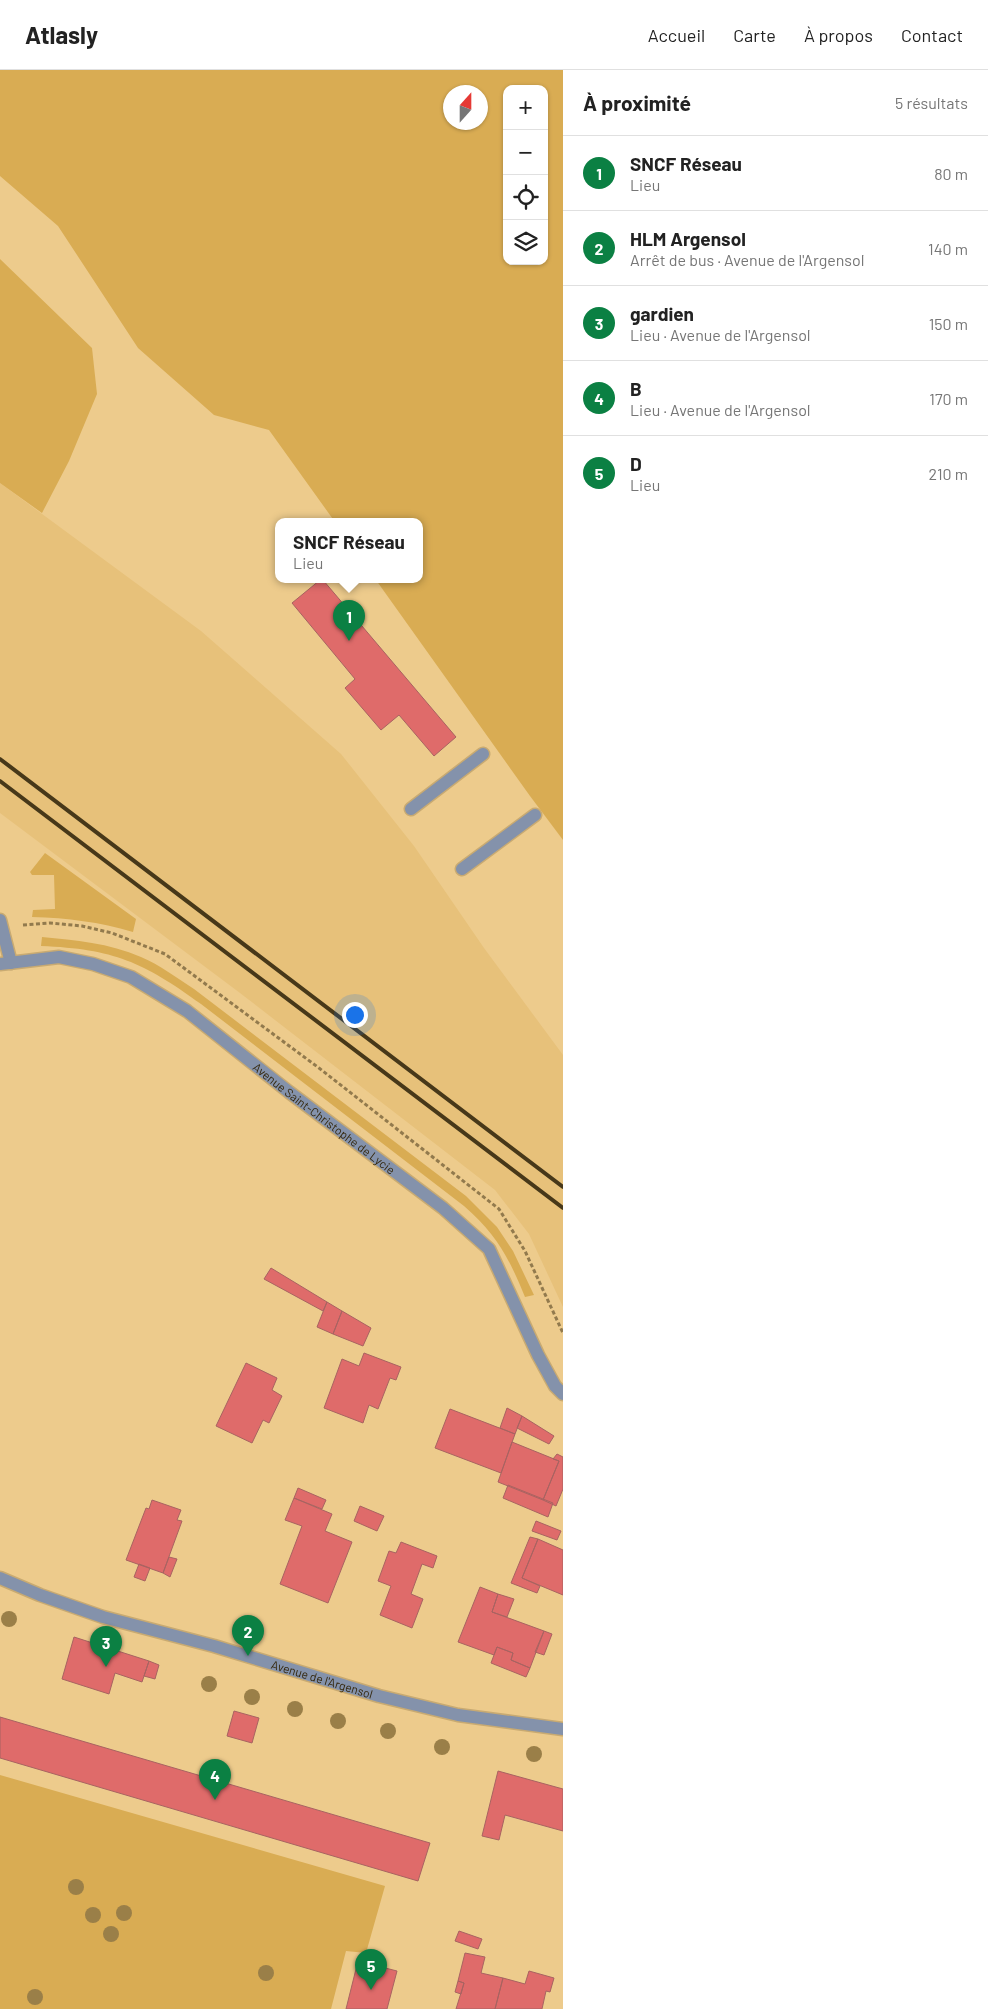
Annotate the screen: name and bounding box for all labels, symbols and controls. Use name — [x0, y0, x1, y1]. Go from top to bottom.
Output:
text: Atlasly — [25, 20, 98, 49]
text: Accueil — [648, 24, 705, 46]
text: Carte — [733, 24, 776, 46]
text: À propos — [804, 24, 873, 46]
text: Contact — [901, 24, 963, 46]
north arrow — [443, 85, 488, 130]
map controls — [503, 85, 548, 265]
button: + — [503, 85, 548, 130]
text: À proximité — [583, 90, 691, 115]
text: 5 résultats — [895, 93, 968, 112]
button: − — [503, 130, 548, 175]
text: SNCF Réseau — [630, 152, 742, 175]
text: 1 — [596, 164, 602, 183]
text: 80 m — [934, 164, 968, 183]
button: locate — [503, 175, 548, 220]
text: Lieu — [630, 175, 660, 194]
button: layers — [503, 220, 548, 265]
text: HLM Argensol — [630, 227, 746, 250]
text: 2 — [595, 239, 603, 258]
text: 140 m — [928, 239, 968, 258]
text: Arrêt de bus · Avenue de l'Argensol — [630, 250, 864, 269]
text: gardien — [630, 302, 694, 325]
text: 3 — [595, 314, 603, 333]
text: 150 m — [929, 314, 968, 333]
text: Lieu · Avenue de l'Argensol — [630, 325, 811, 344]
text: B — [630, 377, 642, 400]
text: 4 — [594, 389, 604, 408]
text: 170 m — [929, 389, 968, 408]
text: Lieu · Avenue de l'Argensol — [630, 400, 811, 419]
text: D — [630, 452, 642, 475]
text: 5 — [595, 464, 603, 483]
text: 210 m — [929, 464, 968, 483]
text: Lieu — [630, 475, 660, 494]
popup — [275, 518, 423, 583]
text: SNCF Réseau — [293, 530, 405, 553]
text: Lieu — [293, 553, 323, 572]
pin: 1 — [333, 600, 365, 641]
your location — [342, 1002, 368, 1028]
street label: Avenue Saint-Christophe de Lycie — [251, 1059, 398, 1177]
pin: 2 — [232, 1615, 264, 1656]
pin: 3 — [90, 1626, 122, 1667]
street label: Avenue de l'Argensol — [270, 1657, 375, 1701]
pin: 4 — [199, 1759, 231, 1800]
pin: 5 — [355, 1949, 387, 1990]

